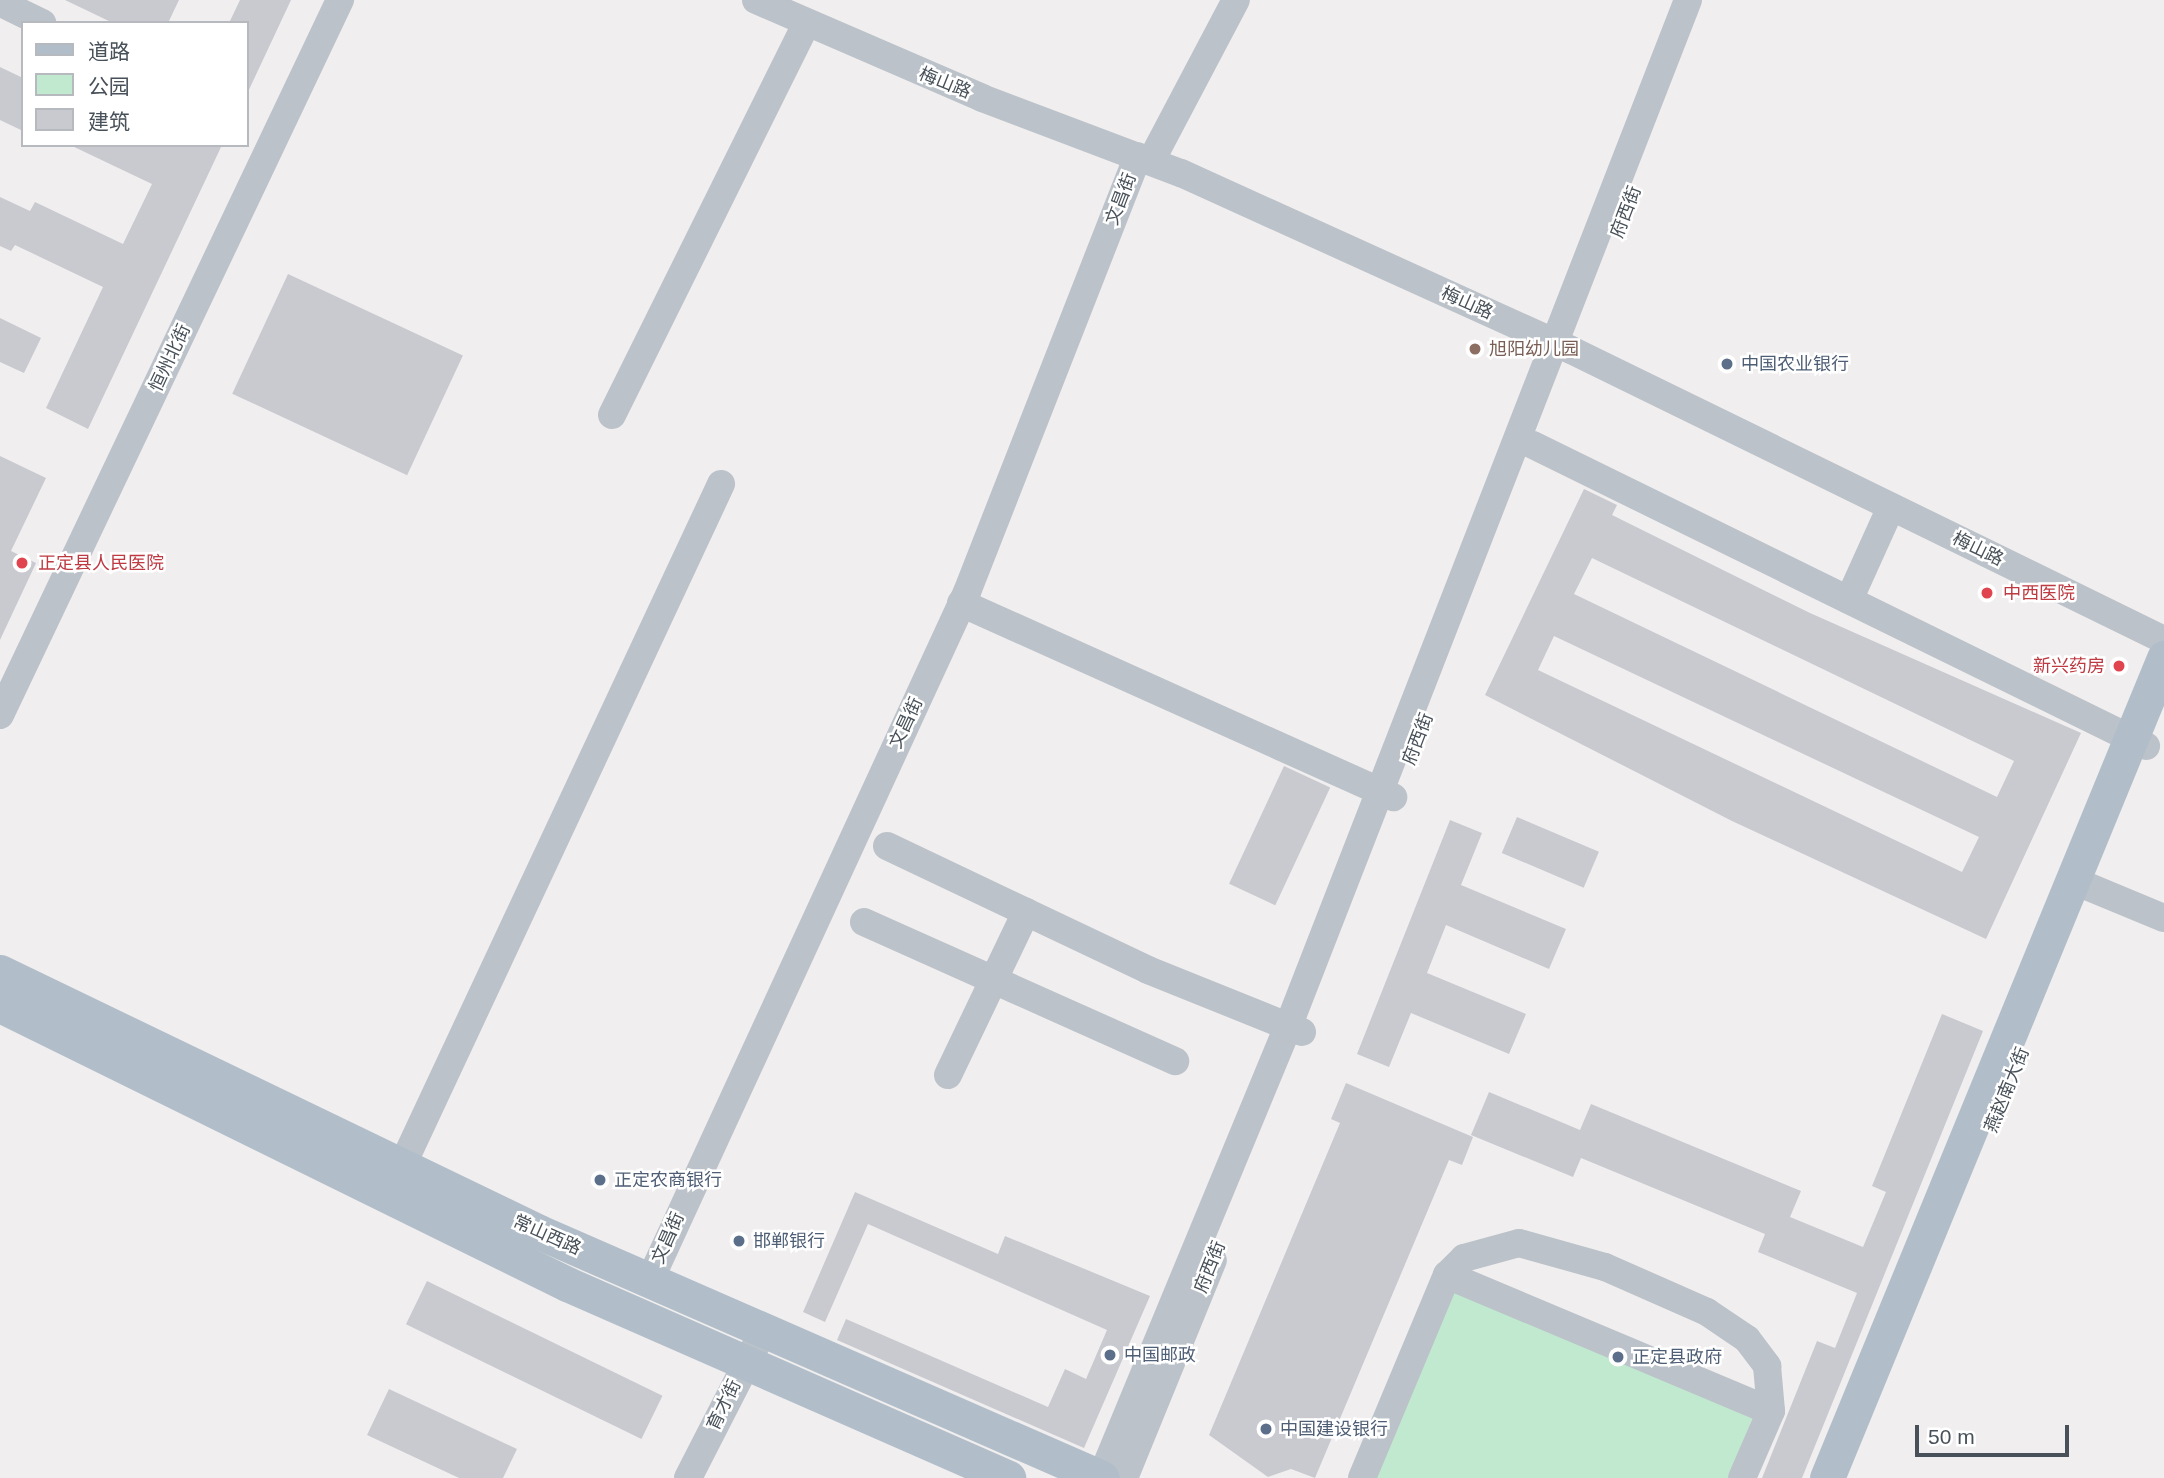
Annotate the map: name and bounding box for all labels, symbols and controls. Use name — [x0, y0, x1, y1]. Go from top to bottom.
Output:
legend — [21, 21, 248, 147]
text: 道路 — [88, 40, 130, 63]
street label: 梅山路 — [916, 63, 974, 103]
text: 公园 — [88, 75, 130, 98]
text: 建筑 — [88, 110, 130, 133]
street label: 文昌街 — [1101, 170, 1141, 228]
street label: 府西街 — [1606, 183, 1646, 241]
street label: 梅山路 — [1438, 282, 1496, 324]
street label: 恒州北街 — [145, 321, 195, 395]
place label: 旭阳幼儿园 — [1489, 338, 1579, 360]
marker: 旭阳幼儿园 — [1467, 341, 1483, 357]
place label: 中国农业银行 — [1741, 353, 1849, 375]
marker: 中国农业银行 — [1719, 356, 1735, 372]
street label: 梅山路 — [1949, 527, 2007, 571]
place label: 正定县人民医院 — [38, 552, 164, 574]
marker: 正定县人民医院 — [12, 553, 32, 573]
place label: 中西医院 — [2003, 582, 2075, 604]
marker: 中西医院 — [1977, 583, 1997, 603]
place label: 新兴药房 — [2033, 655, 2105, 677]
marker: 新兴药房 — [2111, 658, 2127, 674]
street label: 文昌街 — [885, 694, 927, 752]
street label: 府西街 — [1398, 710, 1438, 768]
street label: 燕赵南大街 — [1980, 1044, 2034, 1136]
place label: 正定农商银行 — [614, 1169, 722, 1191]
marker: 正定农商银行 — [592, 1172, 608, 1188]
street label: 文昌街 — [647, 1209, 689, 1267]
street label: 常山西路 — [510, 1210, 584, 1260]
place label: 邯郸银行 — [753, 1230, 825, 1252]
marker: 邯郸银行 — [731, 1233, 747, 1249]
street label: 府西街 — [1190, 1238, 1230, 1296]
place label: 中国邮政 — [1124, 1344, 1196, 1366]
place label: 正定县政府 — [1632, 1346, 1722, 1368]
marker: 中国邮政 — [1102, 1347, 1118, 1363]
marker: 正定县政府 — [1610, 1349, 1626, 1365]
street label: 育才街 — [702, 1376, 746, 1434]
scale bar — [1919, 1412, 2073, 1456]
place label: 中国建设银行 — [1280, 1418, 1388, 1440]
marker: 中国建设银行 — [1258, 1421, 1274, 1437]
text: 50 m — [1928, 1425, 1975, 1448]

